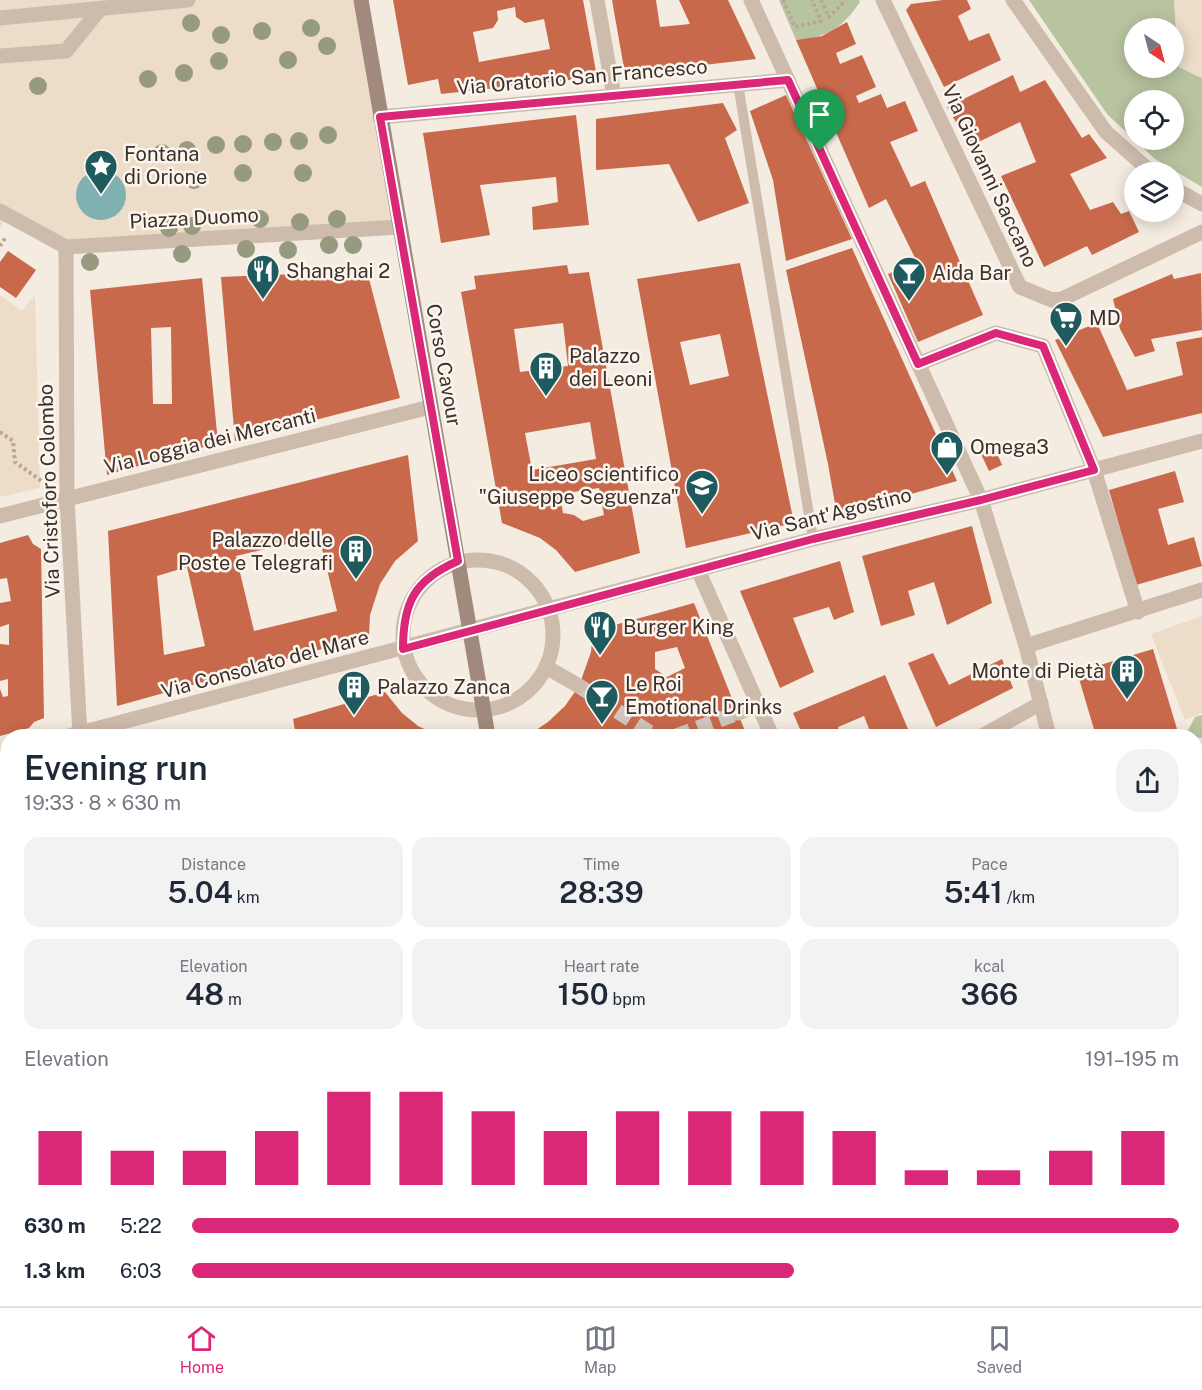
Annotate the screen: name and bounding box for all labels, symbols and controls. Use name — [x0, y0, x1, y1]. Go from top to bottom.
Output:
north arrow — [1124, 18, 1184, 78]
map controls — [1124, 18, 1184, 222]
street label: Via Oratorio San Francesco — [456, 54, 708, 100]
street label: Via Giovanni Saccano — [937, 81, 1043, 271]
pin — [794, 89, 845, 151]
button: locate — [1124, 90, 1184, 150]
icon: arrive — [803, 98, 836, 131]
place label: Fontana di Orione — [124, 142, 207, 189]
place icon: Fontana di Orione — [83, 148, 119, 195]
button: layers — [1124, 162, 1184, 222]
street label: Piazza Duomo — [129, 203, 259, 233]
restaurant icon: Shanghai 2 — [245, 253, 281, 300]
bar icon: Aida Bar — [891, 255, 927, 302]
place label: Shanghai 2 — [286, 259, 390, 283]
place label: Aida Bar — [932, 261, 1011, 285]
supermarket icon: MD — [1048, 300, 1084, 347]
street label: Corso Cavour — [421, 302, 467, 428]
place label: MD — [1089, 306, 1121, 330]
place label: Palazzo dei Leoni — [569, 344, 652, 391]
building icon: Palazzo dei Leoni — [528, 350, 564, 397]
street label: Via Cristoforo Colombo — [33, 383, 65, 599]
street label: Via Loggia dei Mercanti — [102, 403, 318, 479]
shop icon: Omega3 — [929, 429, 965, 476]
place label: Omega3 — [970, 435, 1049, 459]
place label: Liceo scientifico "Giuseppe Seguenza" — [478, 462, 679, 509]
school or university icon: Liceo scientifico "Giuseppe Seguenza" — [684, 468, 720, 515]
street label: Via Sant'Agostino — [748, 482, 914, 546]
place label: Palazzo delle Poste e Telegrafi — [178, 528, 333, 575]
building icon: Palazzo delle Poste e Telegrafi — [338, 533, 374, 580]
restaurant icon: Burger King — [582, 609, 618, 656]
place label: Burger King — [623, 615, 734, 639]
street label: Via Consolato del Mare — [159, 625, 371, 703]
building icon: Monte di Pietà — [1109, 653, 1145, 700]
place label: Monte di Pietà — [972, 659, 1104, 683]
building icon: Palazzo Zanca — [336, 669, 372, 716]
place label: Le Roi Emotional Drinks — [625, 672, 782, 719]
place label: Palazzo Zanca — [377, 675, 510, 699]
bar icon: Le Roi Emotional Drinks — [584, 678, 620, 725]
text: Evening run — [24, 749, 207, 787]
button: share — [1116, 749, 1179, 812]
text: 19:33 · 8 × 630 m — [24, 791, 181, 815]
text: Distance — [181, 855, 246, 874]
text: Time — [583, 855, 620, 874]
text: Pace — [971, 855, 1008, 874]
text: 5.04 — [167, 874, 233, 910]
text: 28:39 — [559, 874, 644, 910]
text: 5:41 — [944, 874, 1003, 910]
text: km — [233, 888, 260, 907]
text: /km — [1003, 888, 1035, 907]
text: Elevation — [180, 957, 247, 976]
text: Heart rate — [564, 957, 639, 976]
text: kcal — [974, 957, 1005, 976]
text: 48 — [185, 976, 224, 1012]
text: 150 — [557, 976, 609, 1012]
text: 366 — [961, 976, 1018, 1012]
text: m — [224, 990, 242, 1009]
text: bpm — [609, 990, 646, 1009]
text: Elevation — [24, 1047, 109, 1071]
text: 191–195 m — [1085, 1047, 1179, 1071]
text: 630 m — [24, 1214, 86, 1238]
text: 5:22 — [120, 1214, 162, 1238]
text: 1.3 km — [24, 1259, 85, 1283]
text: 6:03 — [120, 1259, 162, 1283]
tab: Home — [180, 1322, 224, 1377]
tab: Map — [584, 1322, 617, 1377]
tab: Saved — [976, 1322, 1022, 1377]

